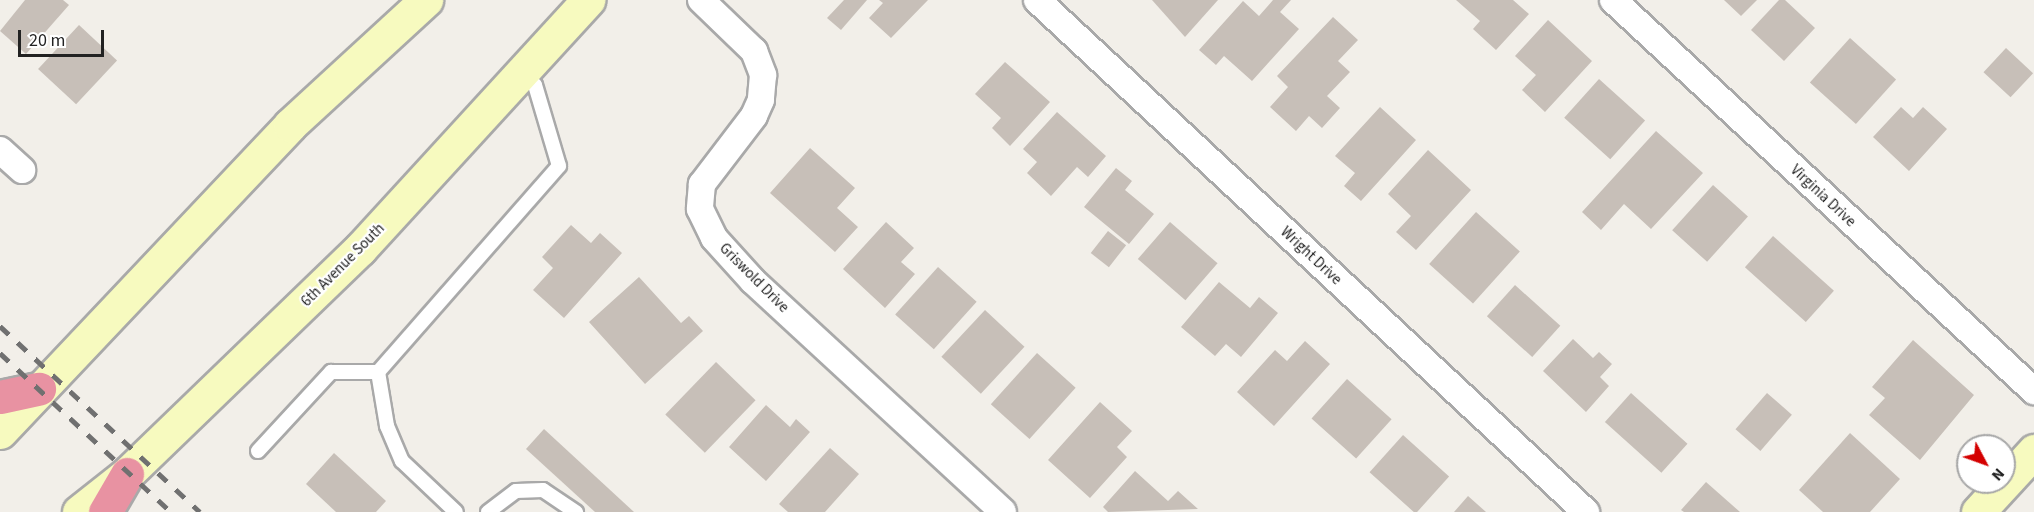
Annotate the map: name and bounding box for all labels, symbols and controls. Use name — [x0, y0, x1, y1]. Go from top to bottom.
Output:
scale bar — [21, 18, 106, 56]
text: 20 m — [29, 28, 65, 53]
street label: Virginia Drive — [1787, 161, 1859, 231]
street label: 6th Avenue South — [298, 220, 388, 310]
street label: Wright Drive — [1277, 223, 1345, 289]
street label: Griswold Drive — [715, 239, 793, 317]
north arrow — [1956, 434, 2016, 494]
text: N — [1986, 463, 2010, 486]

